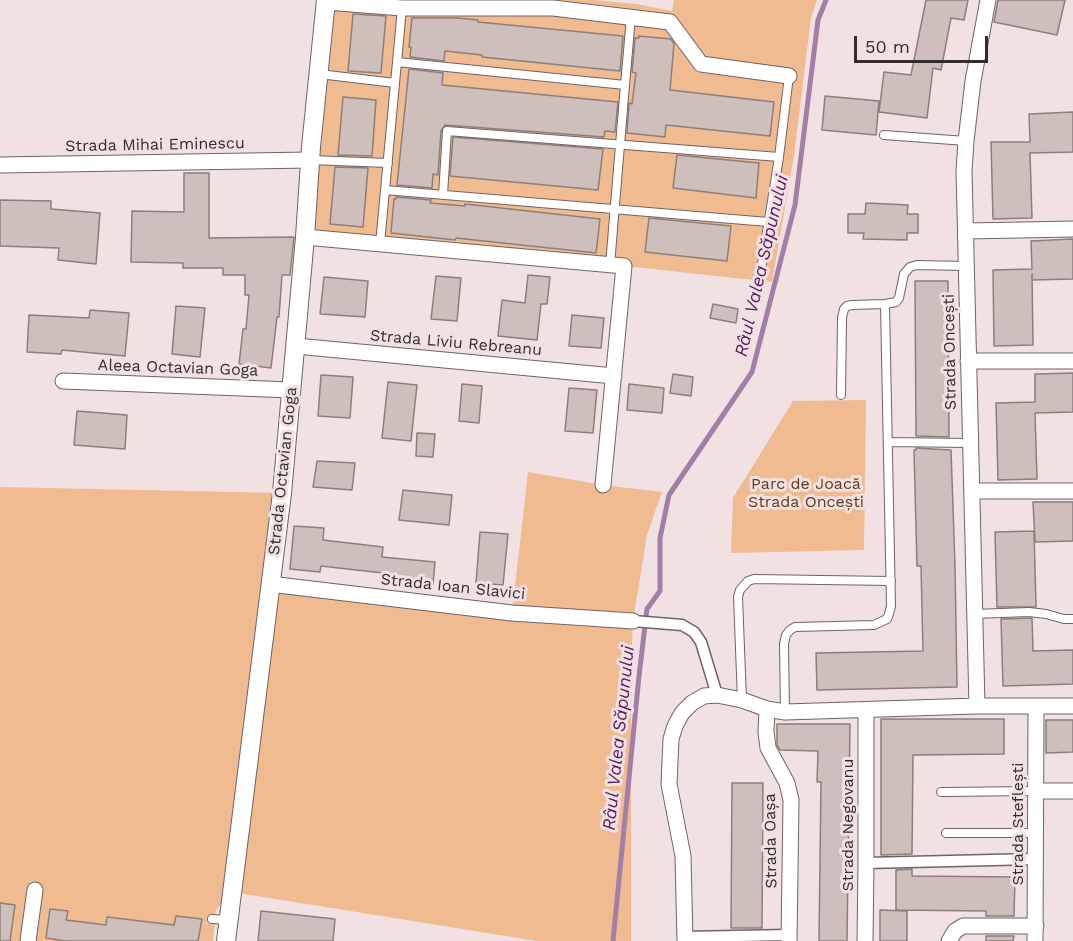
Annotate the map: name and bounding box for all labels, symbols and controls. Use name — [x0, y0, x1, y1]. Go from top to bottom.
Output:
scale bar — [857, 24, 990, 62]
text: 50 m — [865, 36, 910, 57]
street label: Strada Mihai Eminescu — [65, 134, 245, 156]
water label: Râul Valea Săpunului — [731, 173, 793, 359]
street label: Strada Oncești — [939, 294, 961, 410]
street label: Strada Liviu Rebreanu — [369, 326, 543, 360]
street label: Aleea Octavian Goga — [97, 356, 259, 380]
street label: Strada Octavian Goga — [265, 386, 301, 556]
park label: Parc de Joacă Strada Oncești — [748, 474, 864, 512]
street label: Strada Ioan Slavici — [380, 570, 526, 604]
water label: Râul Valea Săpunului — [599, 645, 639, 831]
street label: Strada Negovanu — [838, 759, 858, 891]
street label: Strada Steflești — [1008, 763, 1028, 885]
street label: Strada Oașa — [761, 793, 781, 889]

